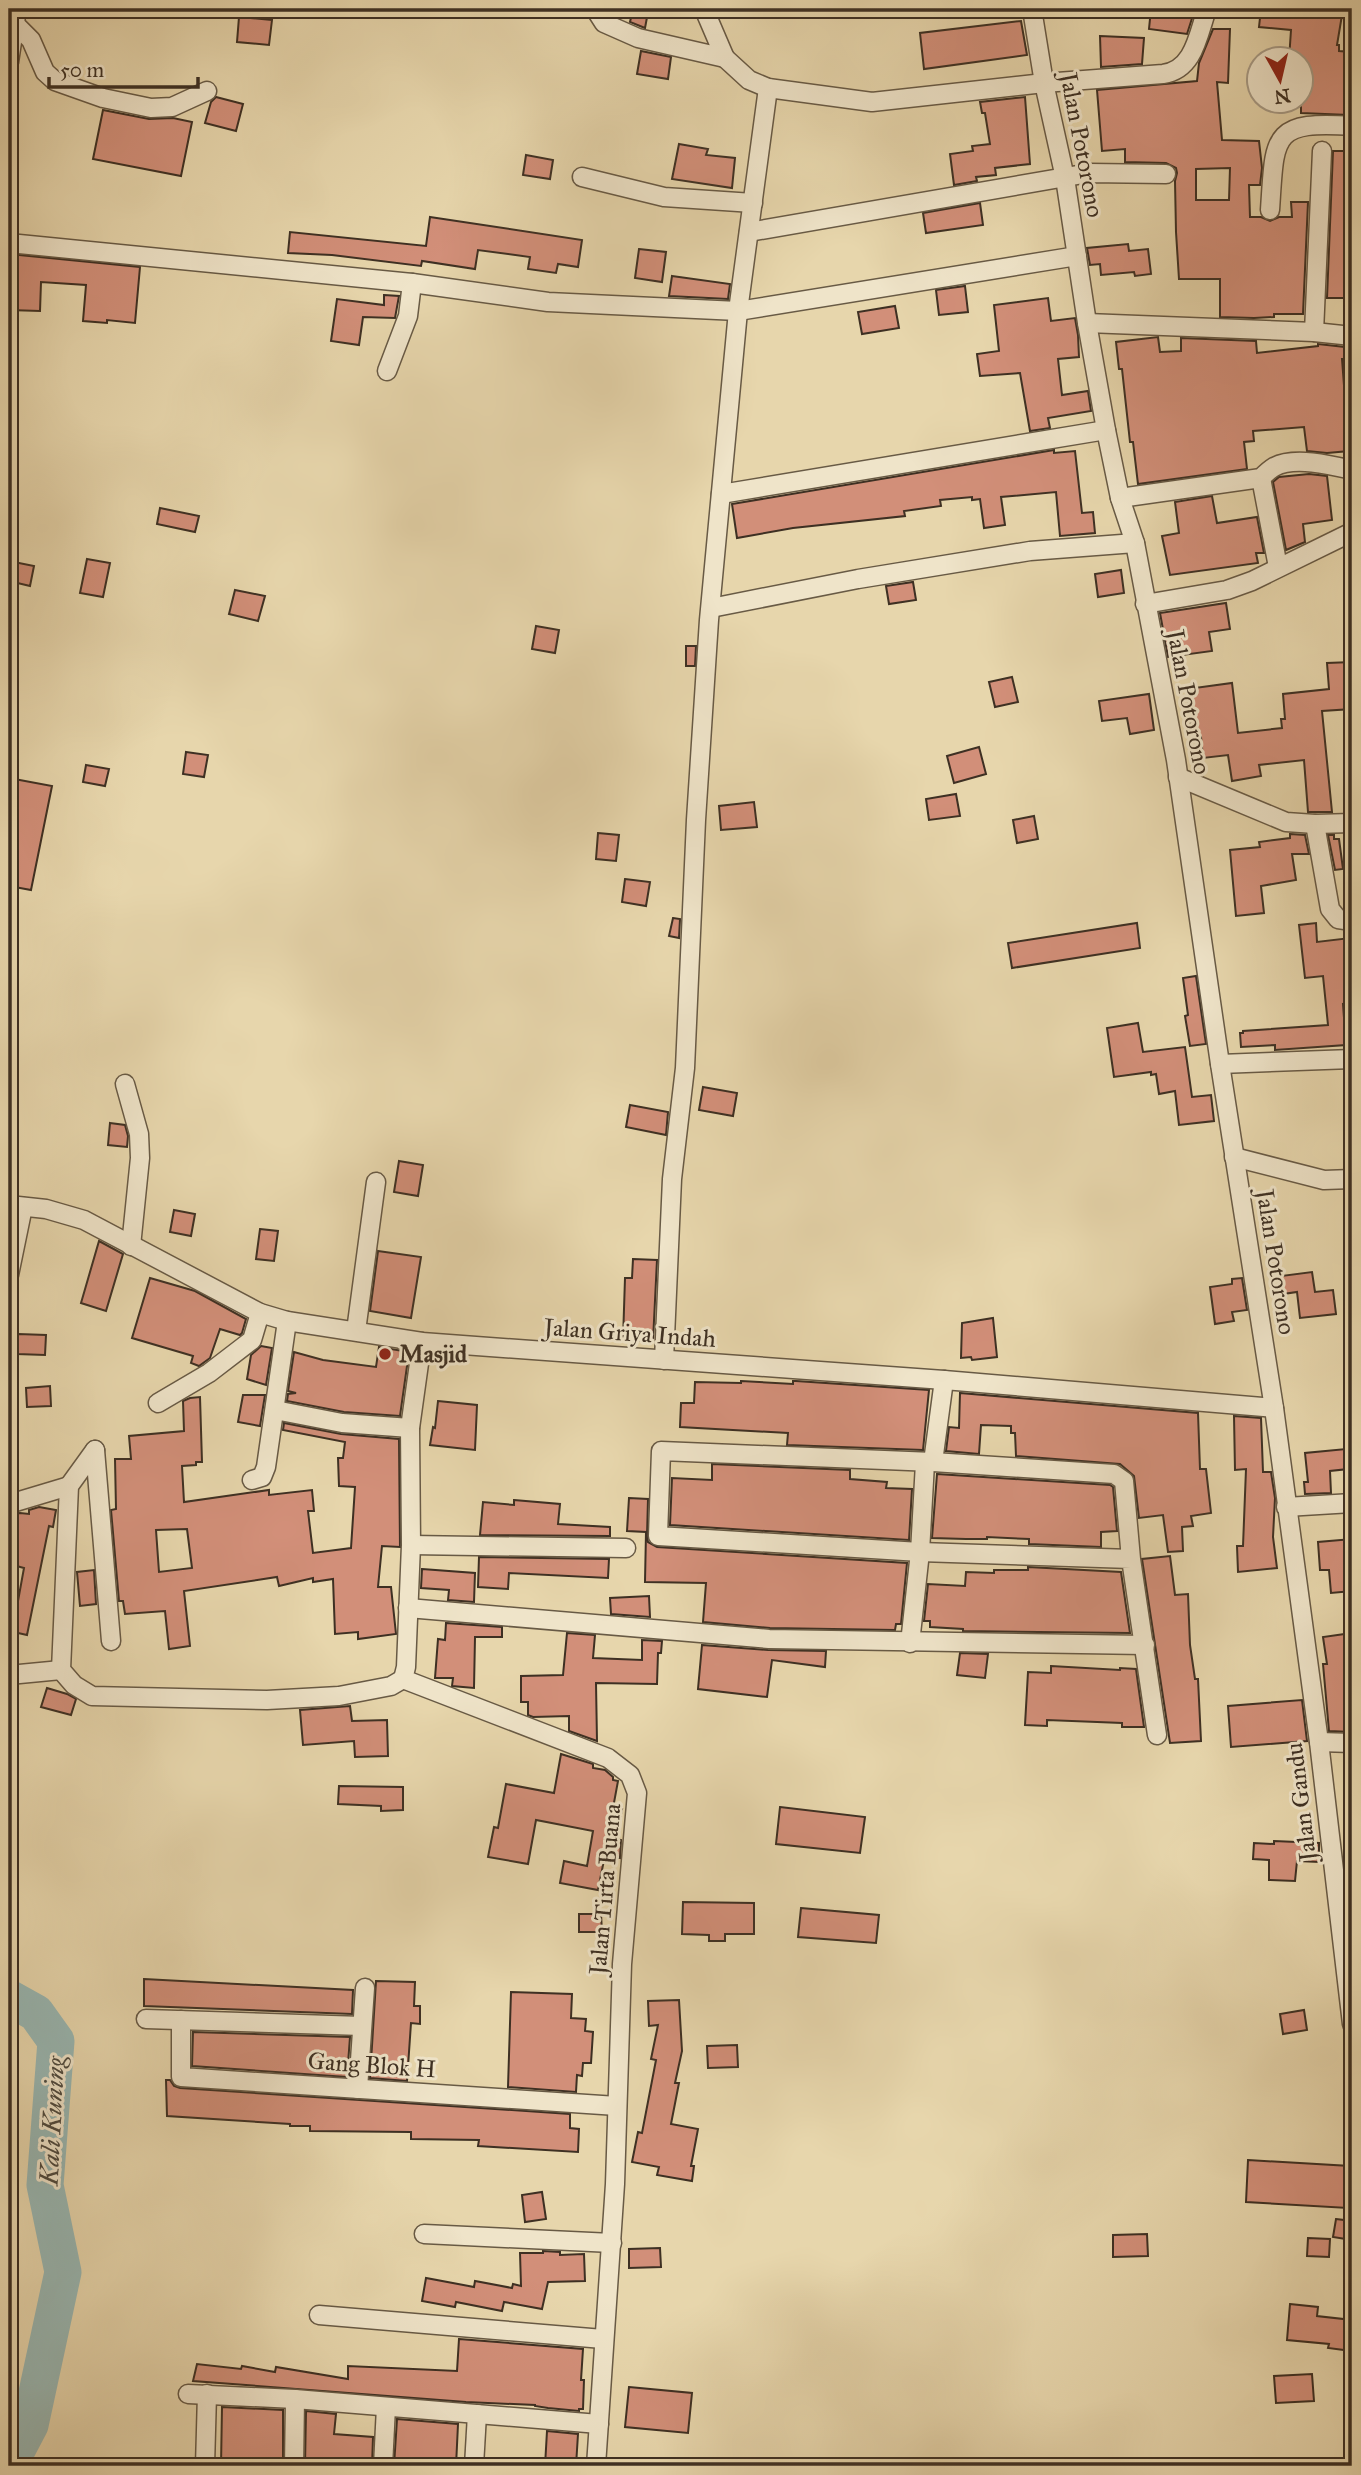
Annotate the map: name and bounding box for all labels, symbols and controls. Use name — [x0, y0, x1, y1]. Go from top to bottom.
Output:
scale bar — [49, 46, 198, 90]
north arrow — [1246, 46, 1316, 116]
text: 50 m — [60, 57, 105, 83]
street label: Jalan Potorono — [1053, 67, 1111, 220]
text: N — [1273, 84, 1292, 109]
street label: Jalan Potorono — [1160, 624, 1218, 777]
street label: Jalan Potorono — [1249, 1184, 1302, 1337]
street label: Jalan Griya Indah — [540, 1312, 717, 1354]
place label: Masjid — [399, 1339, 468, 1369]
marker: Masjid — [377, 1346, 393, 1362]
street label: Jalan Gandu — [1279, 1741, 1324, 1866]
street label: Jalan Tirta Buana — [582, 1801, 628, 1979]
street label: Gang Blok H — [307, 2046, 437, 2084]
water label: Kali Kuning — [33, 2054, 71, 2188]

